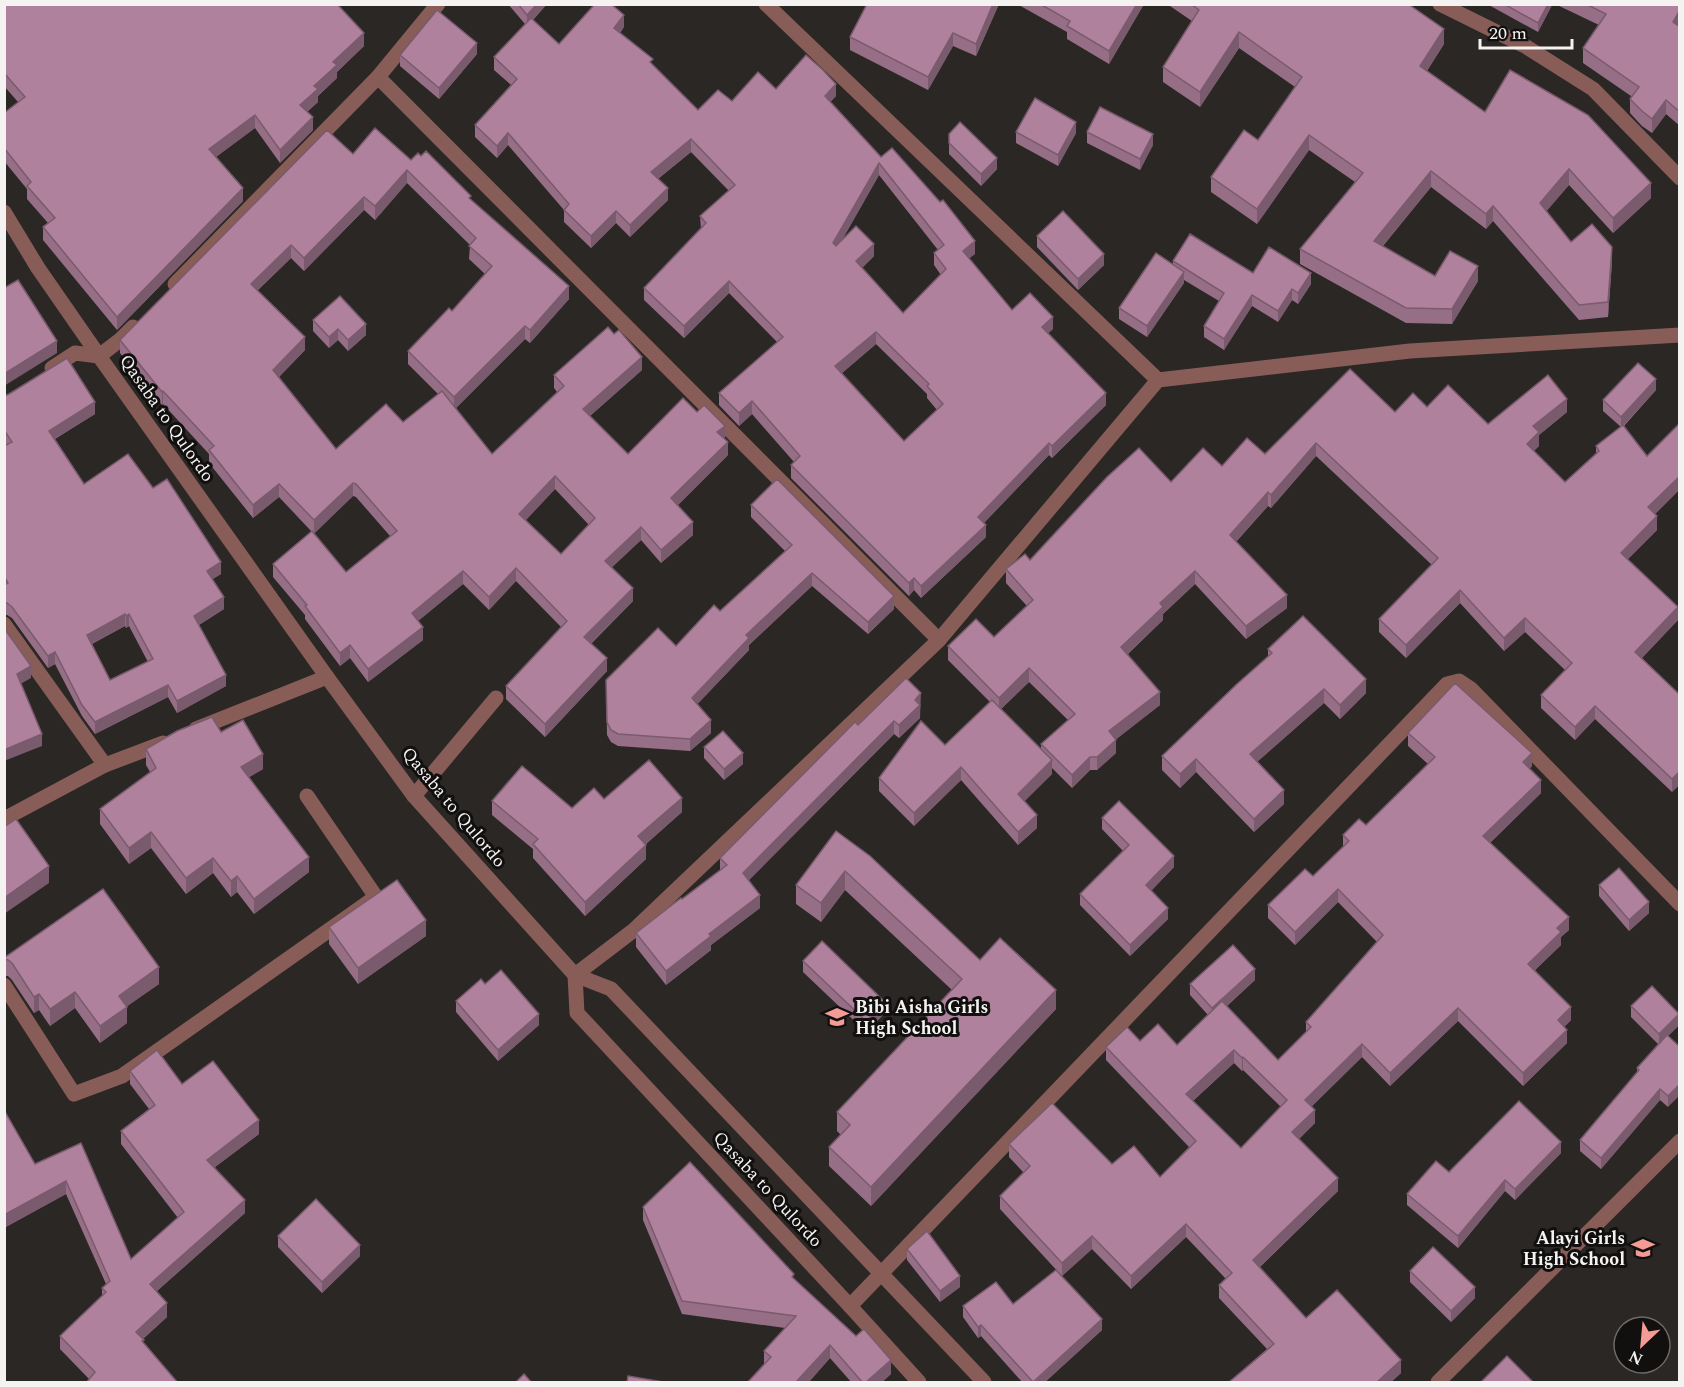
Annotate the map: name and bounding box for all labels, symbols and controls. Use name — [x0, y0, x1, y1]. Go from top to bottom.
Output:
scale bar — [1480, 12, 1572, 50]
text: 20 m — [1489, 20, 1527, 47]
street label: Qasaba to Qulordo — [112, 349, 221, 488]
street label: Qasaba to Qulordo — [395, 741, 512, 874]
place label: Bibi Aisha Girls High School — [855, 994, 988, 1042]
school or university icon: Bibi Aisha Girls High School — [824, 1004, 850, 1030]
street label: Qasaba to Qulordo — [706, 1125, 829, 1254]
place label: Alayi Girls High School — [1523, 1225, 1625, 1273]
school or university icon: Alayi Girls High School — [1630, 1235, 1656, 1261]
north arrow — [1612, 1315, 1672, 1375]
text: N — [1625, 1344, 1647, 1371]

